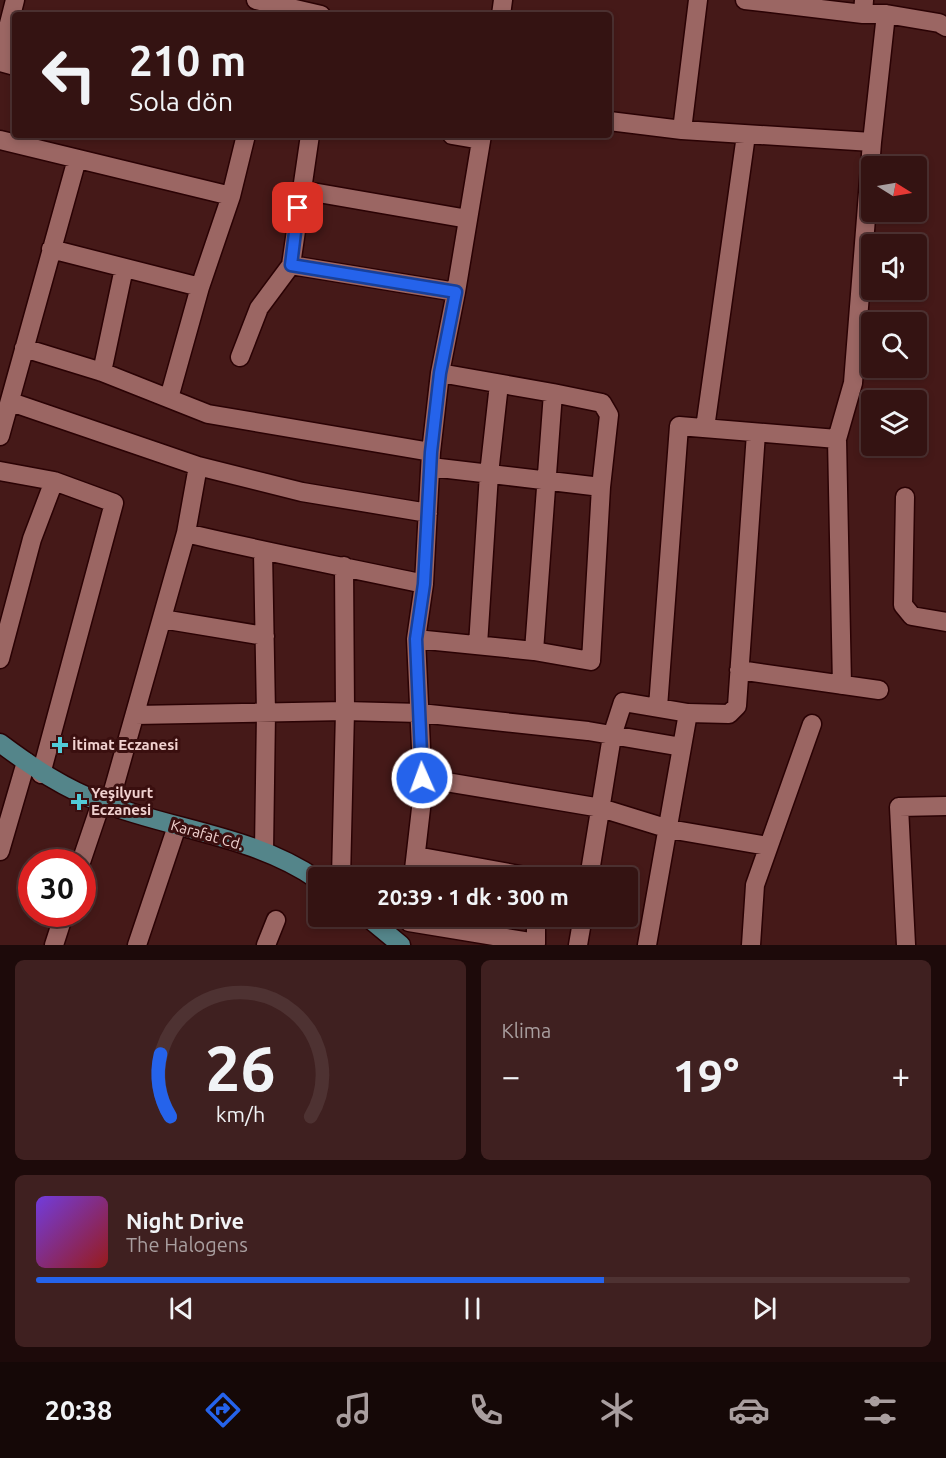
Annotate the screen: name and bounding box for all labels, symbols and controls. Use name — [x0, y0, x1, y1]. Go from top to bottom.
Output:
icon: left — [30, 36, 108, 114]
text: 210 m — [129, 37, 246, 84]
text: Sola dön — [129, 86, 233, 116]
north arrow — [861, 156, 927, 222]
map controls — [861, 156, 927, 456]
pin — [272, 182, 323, 233]
icon: arrive — [281, 191, 314, 224]
button: sound — [861, 234, 927, 300]
button: search — [861, 312, 927, 378]
button: layers — [861, 390, 927, 456]
place label: İtimat Eczanesi — [72, 736, 178, 753]
marker: İtimat Eczanesi — [53, 738, 67, 752]
position arrow — [390, 746, 454, 810]
place label: Yeşilyurt Eczanesi — [91, 784, 154, 818]
marker: Yeşilyurt Eczanesi — [72, 795, 86, 809]
street label: Karafat Cd. — [169, 816, 245, 853]
speed limit sign: 30 — [18, 849, 96, 927]
text: 20:39 · 1 dk · 300 m — [377, 884, 569, 909]
text: Klima — [502, 1019, 551, 1042]
text: 26 — [205, 1033, 275, 1103]
text: 19° — [672, 1050, 739, 1101]
text: − — [502, 1057, 520, 1094]
text: + — [891, 1057, 910, 1094]
text: km/h — [215, 1102, 265, 1126]
text: Night Drive — [126, 1208, 244, 1233]
text: The Halogens — [126, 1233, 248, 1256]
icon: previous — [165, 1292, 198, 1325]
icon: pause — [456, 1292, 489, 1325]
icon: next — [748, 1292, 781, 1325]
icon: directions — [202, 1389, 244, 1431]
icon: music — [333, 1389, 375, 1431]
icon: phone — [465, 1389, 507, 1431]
icon: climate — [596, 1389, 638, 1431]
icon: car — [728, 1389, 770, 1431]
icon: filters — [859, 1389, 901, 1431]
text: 20:38 — [45, 1395, 112, 1425]

